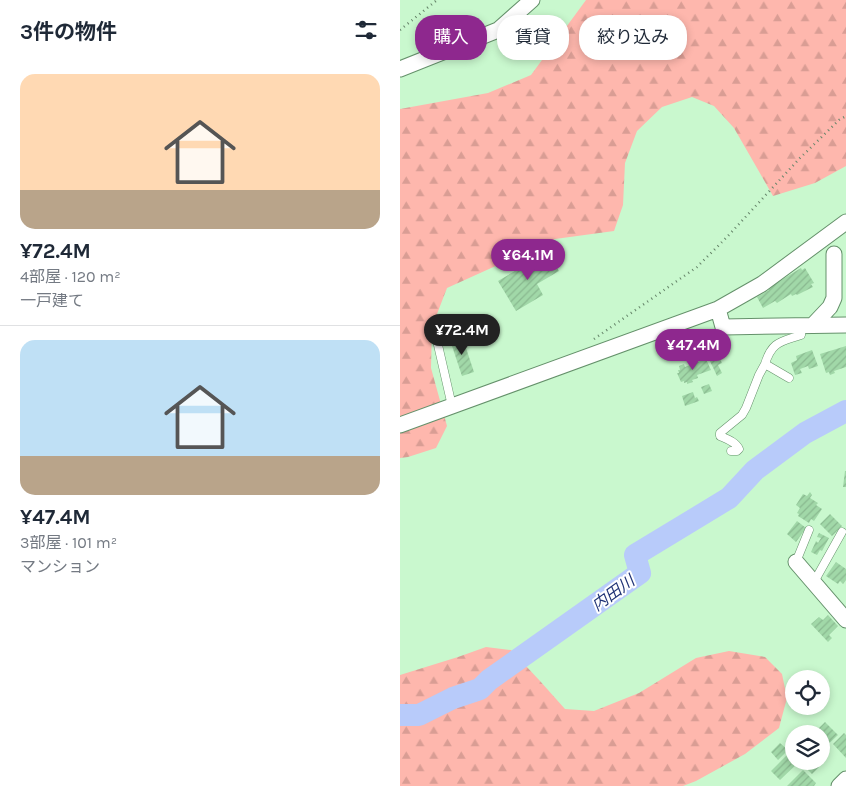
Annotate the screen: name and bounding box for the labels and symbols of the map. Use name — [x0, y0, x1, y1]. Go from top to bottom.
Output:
pin: ¥64.1M — [487, 238, 569, 281]
pin: ¥72.4M — [421, 314, 503, 356]
pin: ¥47.4M — [652, 328, 734, 371]
water label: 内田川 — [588, 570, 640, 615]

